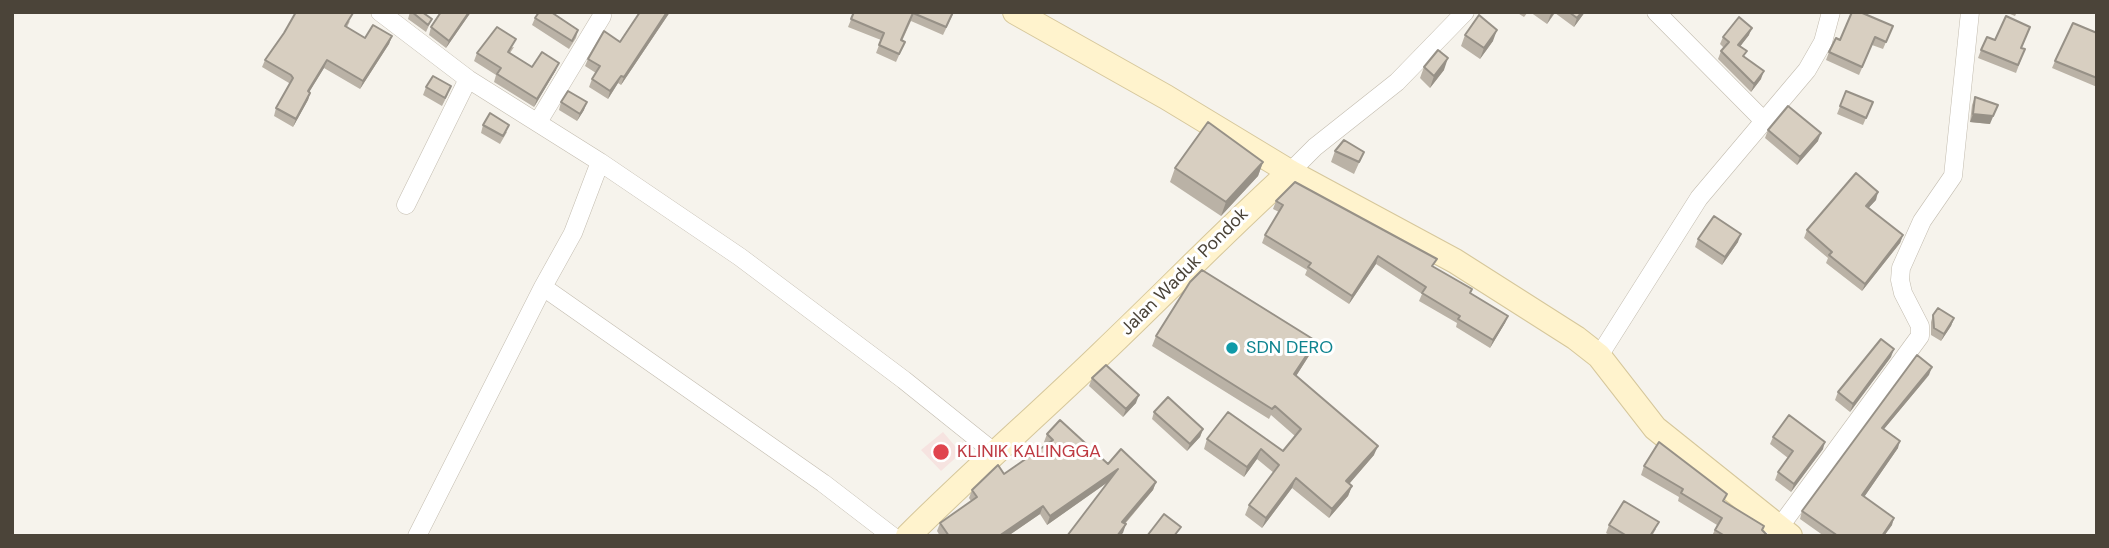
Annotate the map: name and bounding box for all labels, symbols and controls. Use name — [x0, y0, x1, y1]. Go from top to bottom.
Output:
street label: Jalan Waduk Pondok — [1117, 204, 1253, 340]
place label: SDN DERO — [1246, 337, 1333, 359]
marker: SDN DERO — [1224, 340, 1240, 356]
place label: KLINIK KALINGGA — [957, 441, 1101, 463]
marker: KLINIK KALINGGA — [931, 442, 951, 462]

